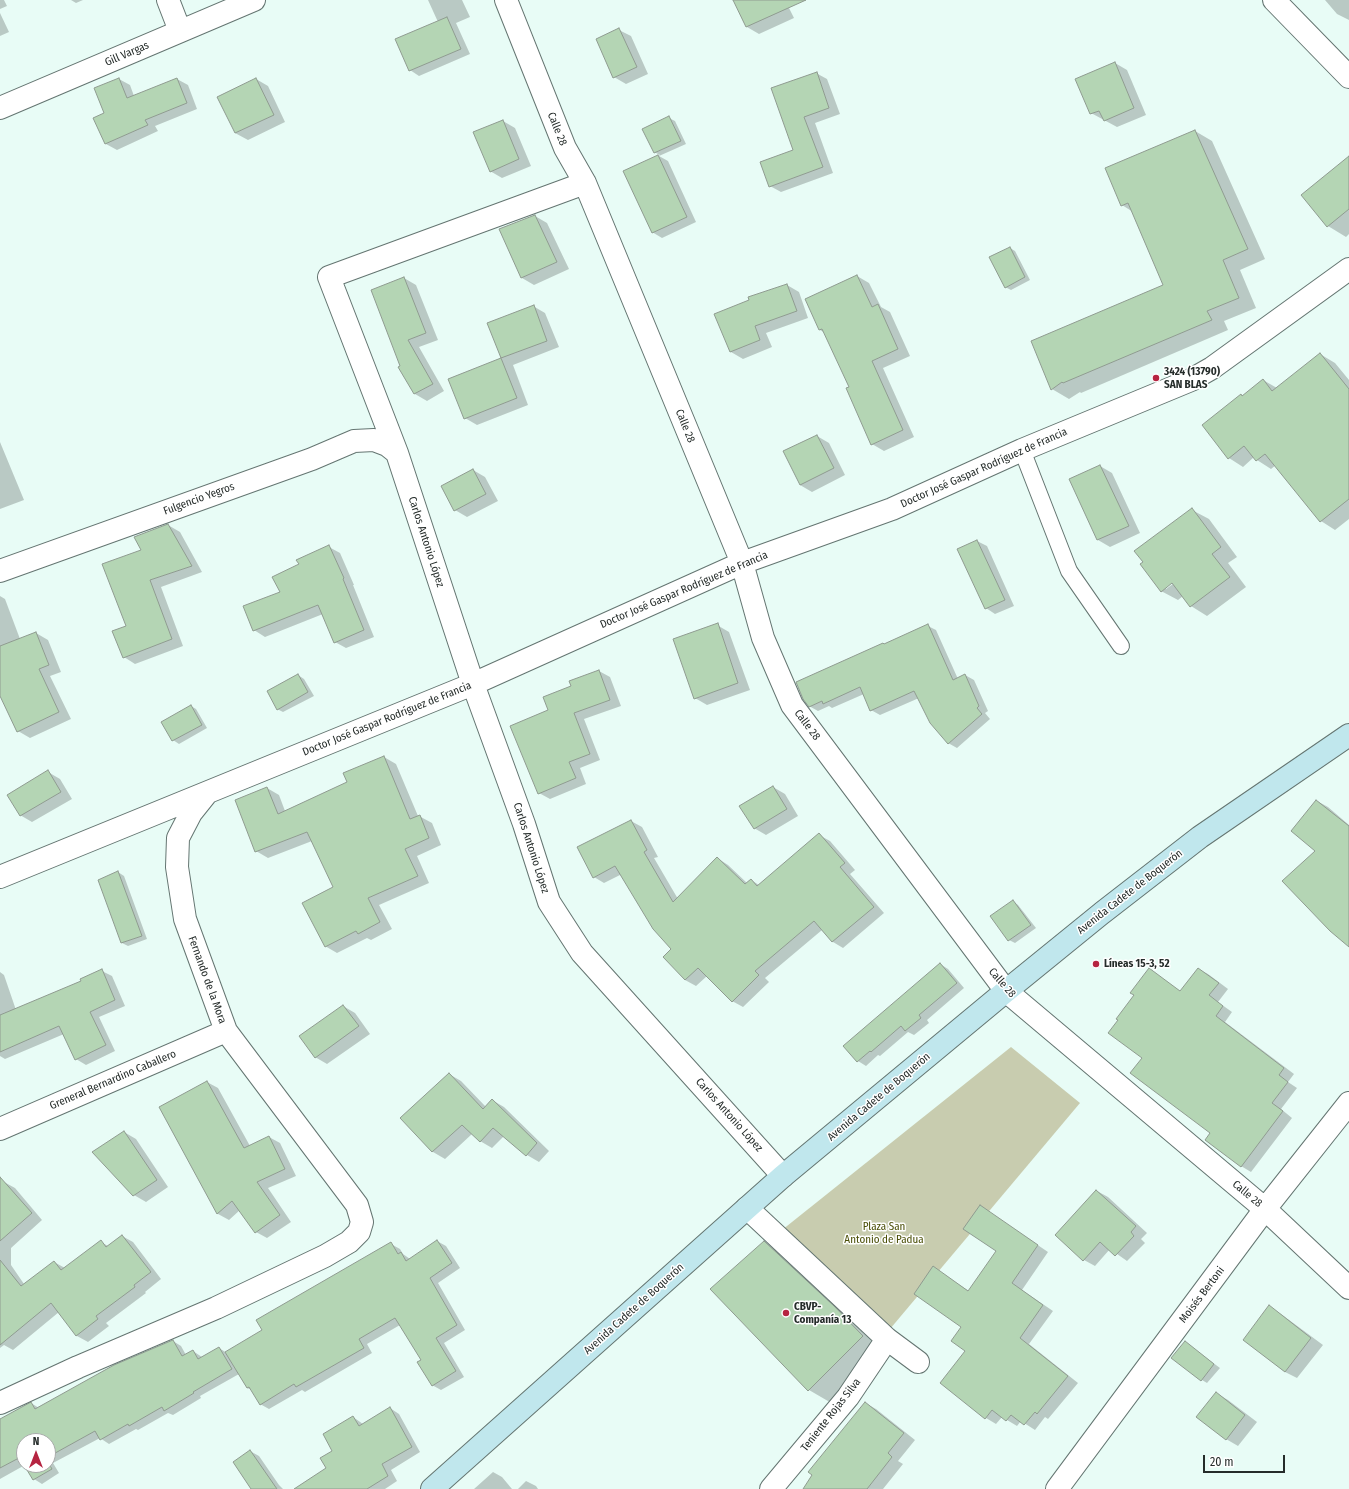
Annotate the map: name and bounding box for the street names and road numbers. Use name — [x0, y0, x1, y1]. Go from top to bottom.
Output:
street label: Gill Vargas — [103, 39, 151, 69]
street label: Calle 28 — [544, 110, 570, 148]
street label: Calle 28 — [672, 407, 698, 445]
street label: Doctor José Gaspar Rodríguez de Francia — [899, 425, 1069, 511]
street label: Fulgencio Yegros — [162, 480, 236, 518]
street label: Carlos Antonio López — [405, 495, 447, 589]
street label: Doctor José Gaspar Rodríguez de Francia — [598, 549, 770, 631]
street label: Doctor José Gaspar Rodríguez de Francia — [301, 679, 473, 759]
street label: Calle 28 — [791, 707, 823, 743]
street label: Carlos Antonio López — [510, 801, 552, 895]
street label: Avenida Cadete de Boquerón — [1075, 847, 1185, 937]
street label: Fernando de la Mora — [185, 934, 229, 1026]
street label: Calle 28 — [986, 966, 1018, 1000]
street label: Greneral Bernardino Caballero — [48, 1047, 178, 1113]
street label: Avenida Cadete de Boquerón — [825, 1050, 933, 1144]
street label: Carlos Antonio López — [693, 1076, 765, 1154]
street label: Calle 28 — [1229, 1178, 1265, 1210]
street label: Avenida Cadete de Boquerón — [581, 1261, 687, 1357]
street label: Moisés Bertoni — [1177, 1264, 1227, 1326]
street label: Teniente Rojas Silva — [798, 1376, 864, 1454]

